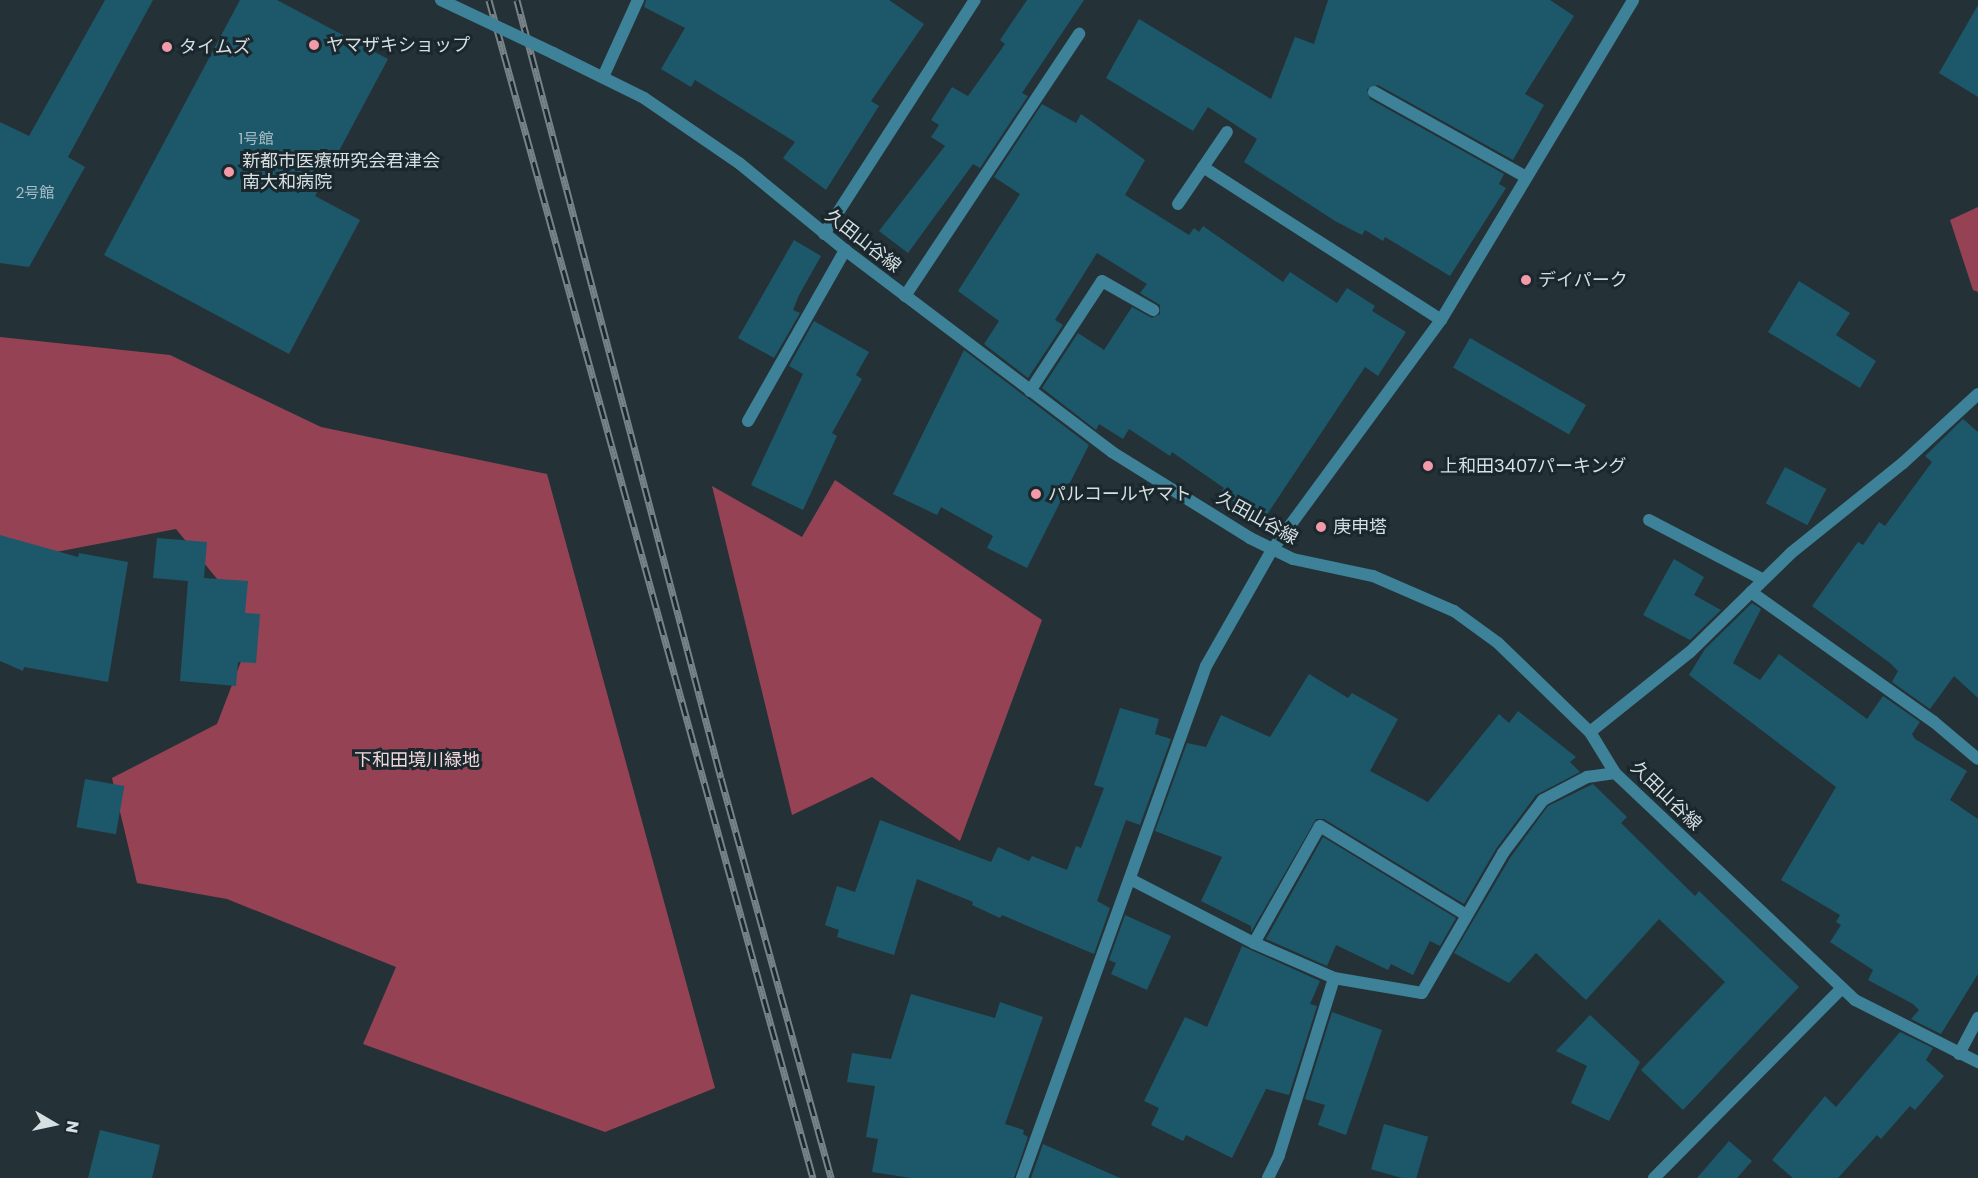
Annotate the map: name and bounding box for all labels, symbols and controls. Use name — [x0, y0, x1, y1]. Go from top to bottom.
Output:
place label: ヤマザキショップ — [326, 34, 470, 56]
place label: タイムズ — [179, 36, 251, 58]
marker: ヤマザキショップ — [307, 38, 321, 52]
marker: タイムズ — [160, 40, 174, 54]
house number: 1号館 — [239, 130, 273, 148]
place label: 新都市医療研究会君津会 南大和病院 — [242, 151, 440, 194]
marker: 新都市医療研究会君津会 南大和病院 — [220, 163, 238, 181]
house number: 2号館 — [16, 184, 54, 202]
street label: 久田山谷線 — [821, 205, 905, 277]
place label: デイパーク — [1538, 269, 1628, 291]
marker: デイパーク — [1519, 273, 1533, 287]
place label: 上和田3407パーキング — [1440, 455, 1627, 477]
marker: 上和田3407パーキング — [1421, 459, 1435, 473]
place label: パルコールヤマト — [1048, 483, 1192, 505]
marker: パルコールヤマト — [1029, 487, 1043, 501]
street label: 久田山谷線 — [1212, 487, 1302, 549]
place label: 庚申塔 — [1333, 516, 1387, 538]
marker: 庚申塔 — [1314, 520, 1328, 534]
park label: 下和田境川緑地 — [354, 749, 480, 771]
street label: 久田山谷線 — [1626, 757, 1706, 835]
north arrow — [24, 1094, 84, 1154]
text: N — [60, 1119, 85, 1135]

